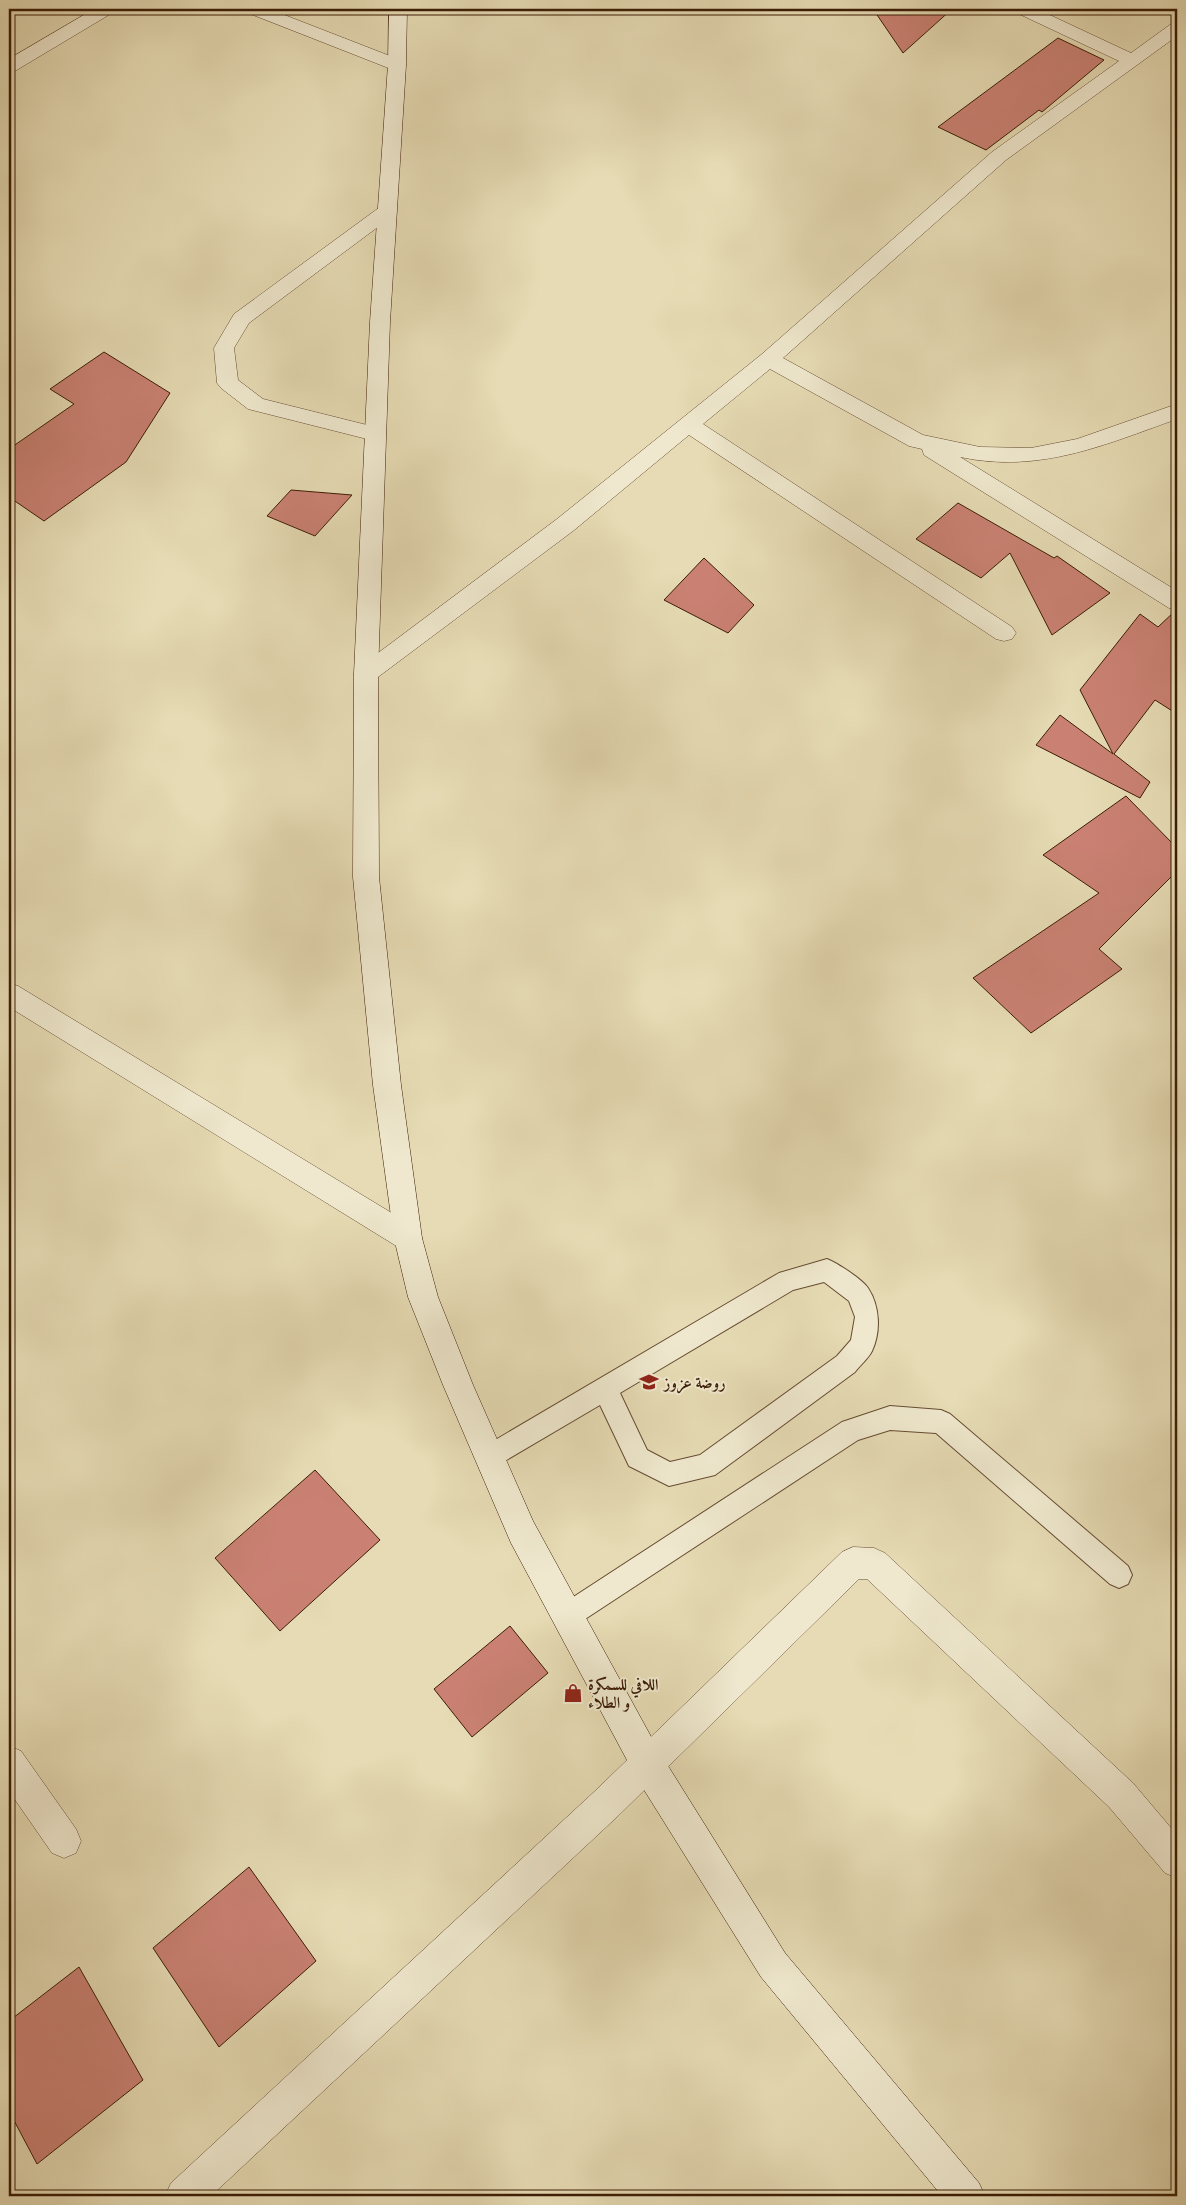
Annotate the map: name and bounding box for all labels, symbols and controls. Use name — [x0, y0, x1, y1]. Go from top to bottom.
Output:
place label: روضة عزوز — [662, 1370, 726, 1394]
school or university icon: روضة عزوز — [638, 1371, 660, 1393]
place label: اللافي للسمكرة و الطلاء — [588, 1672, 658, 1714]
shop icon: اللافي للسمكرة و الطلاء — [562, 1682, 584, 1704]

